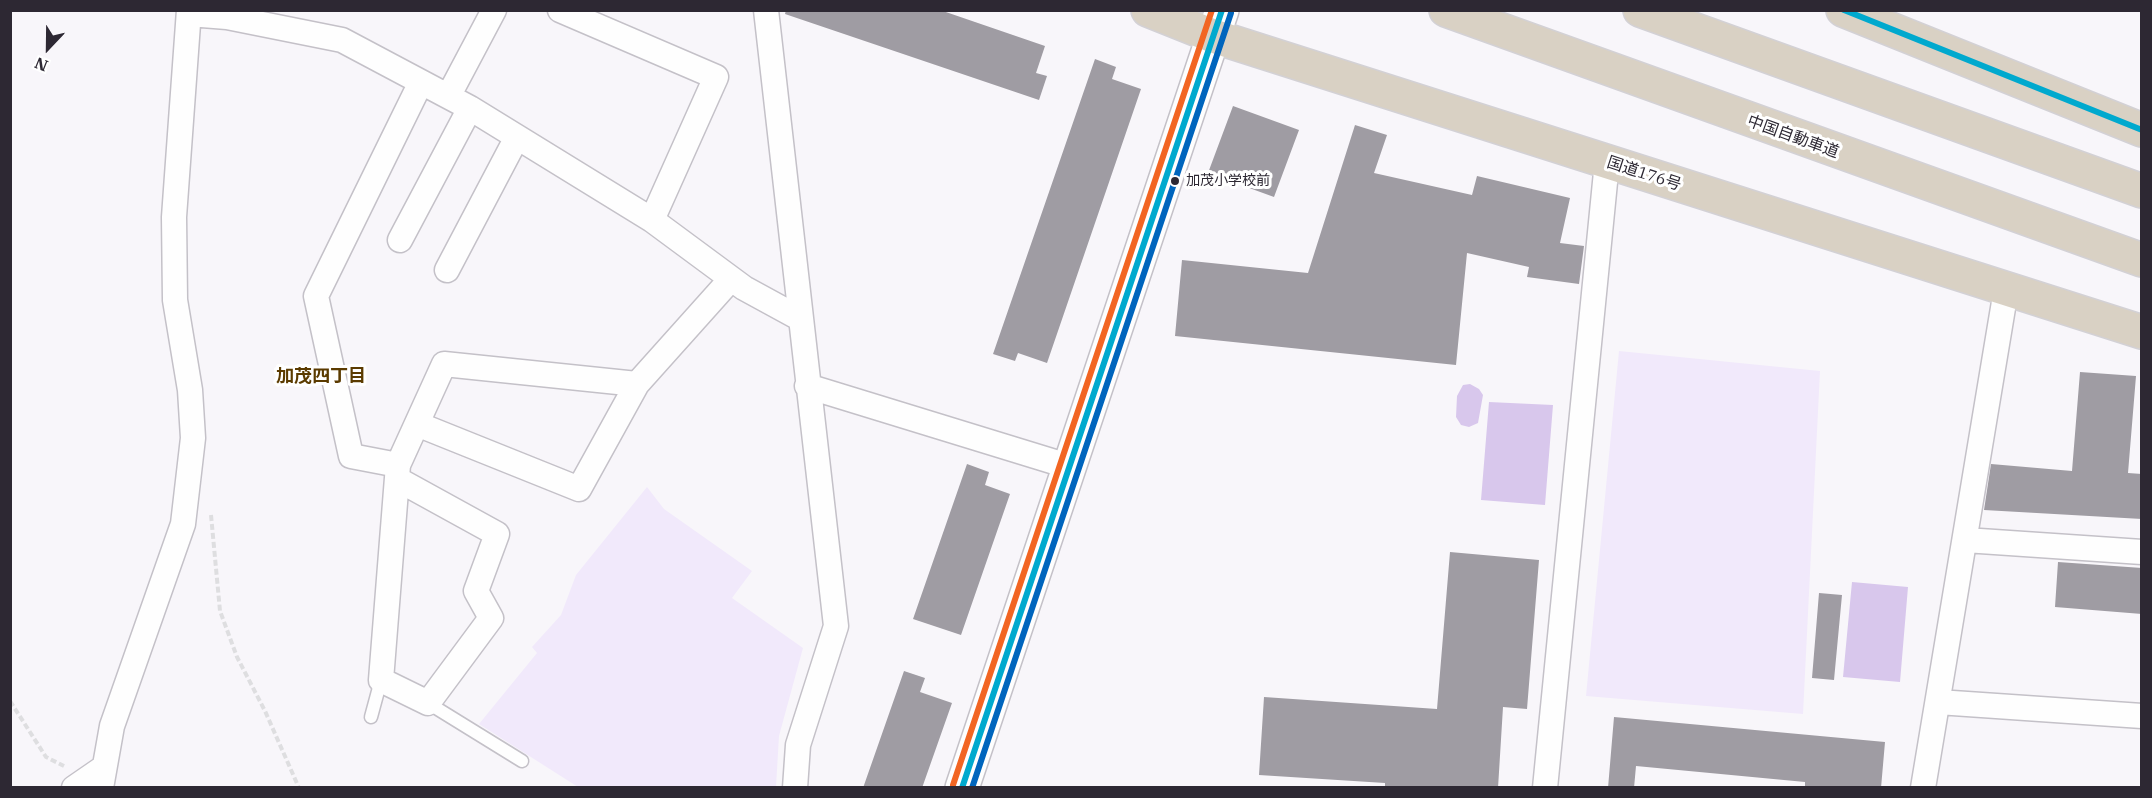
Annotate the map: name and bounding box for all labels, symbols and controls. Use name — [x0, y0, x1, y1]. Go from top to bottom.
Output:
north arrow — [18, 18, 78, 78]
text: N — [32, 53, 51, 76]
street label: 中国自動車道 — [1745, 112, 1841, 162]
street label: 国道176号 — [1605, 153, 1683, 195]
place label: 加茂小学校前 — [1186, 173, 1270, 189]
marker: 加茂小学校前 — [1169, 175, 1181, 187]
district label: 加茂四丁目 — [276, 366, 366, 388]

